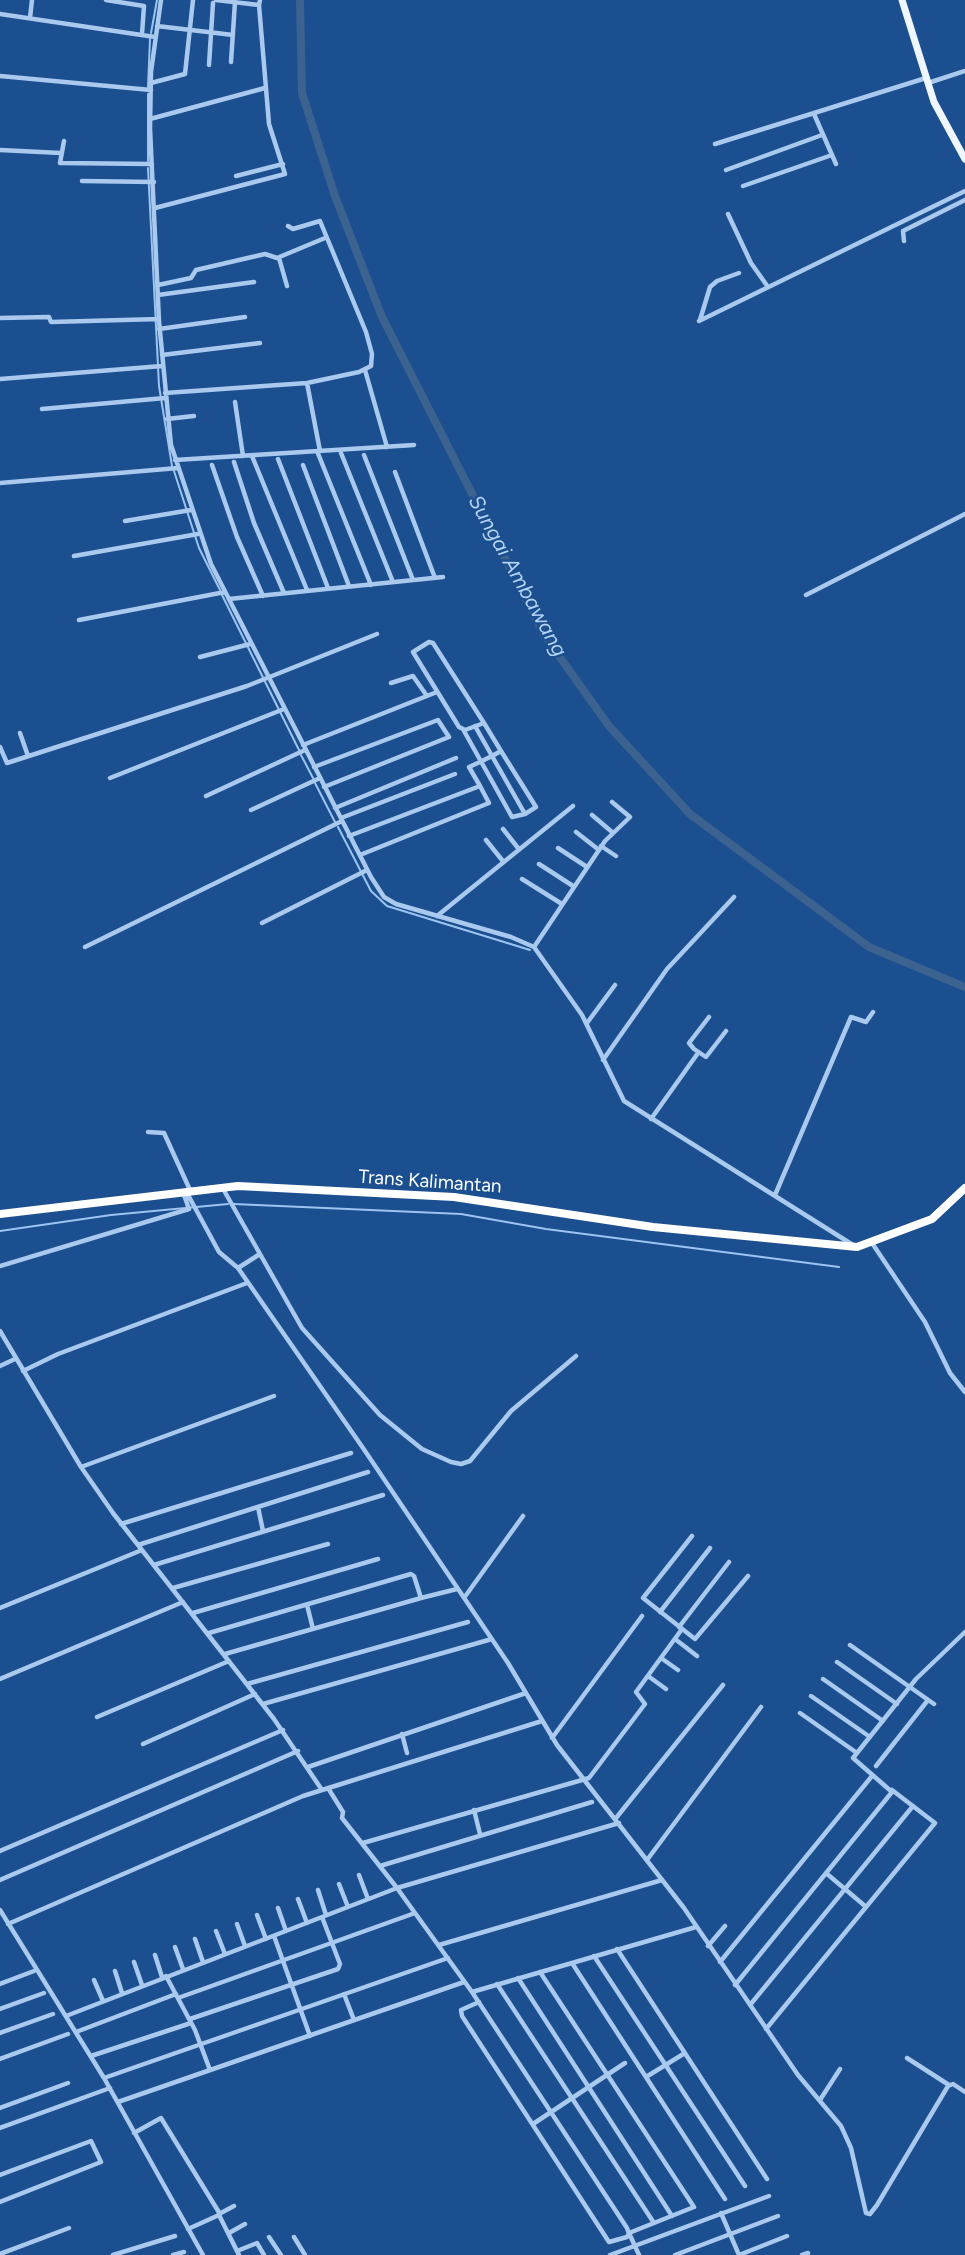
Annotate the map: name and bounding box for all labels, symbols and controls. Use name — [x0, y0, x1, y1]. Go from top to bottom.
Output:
water label: Sungai Ambawang — [462, 491, 572, 661]
street label: Trans Kalimantan — [358, 1166, 502, 1198]

